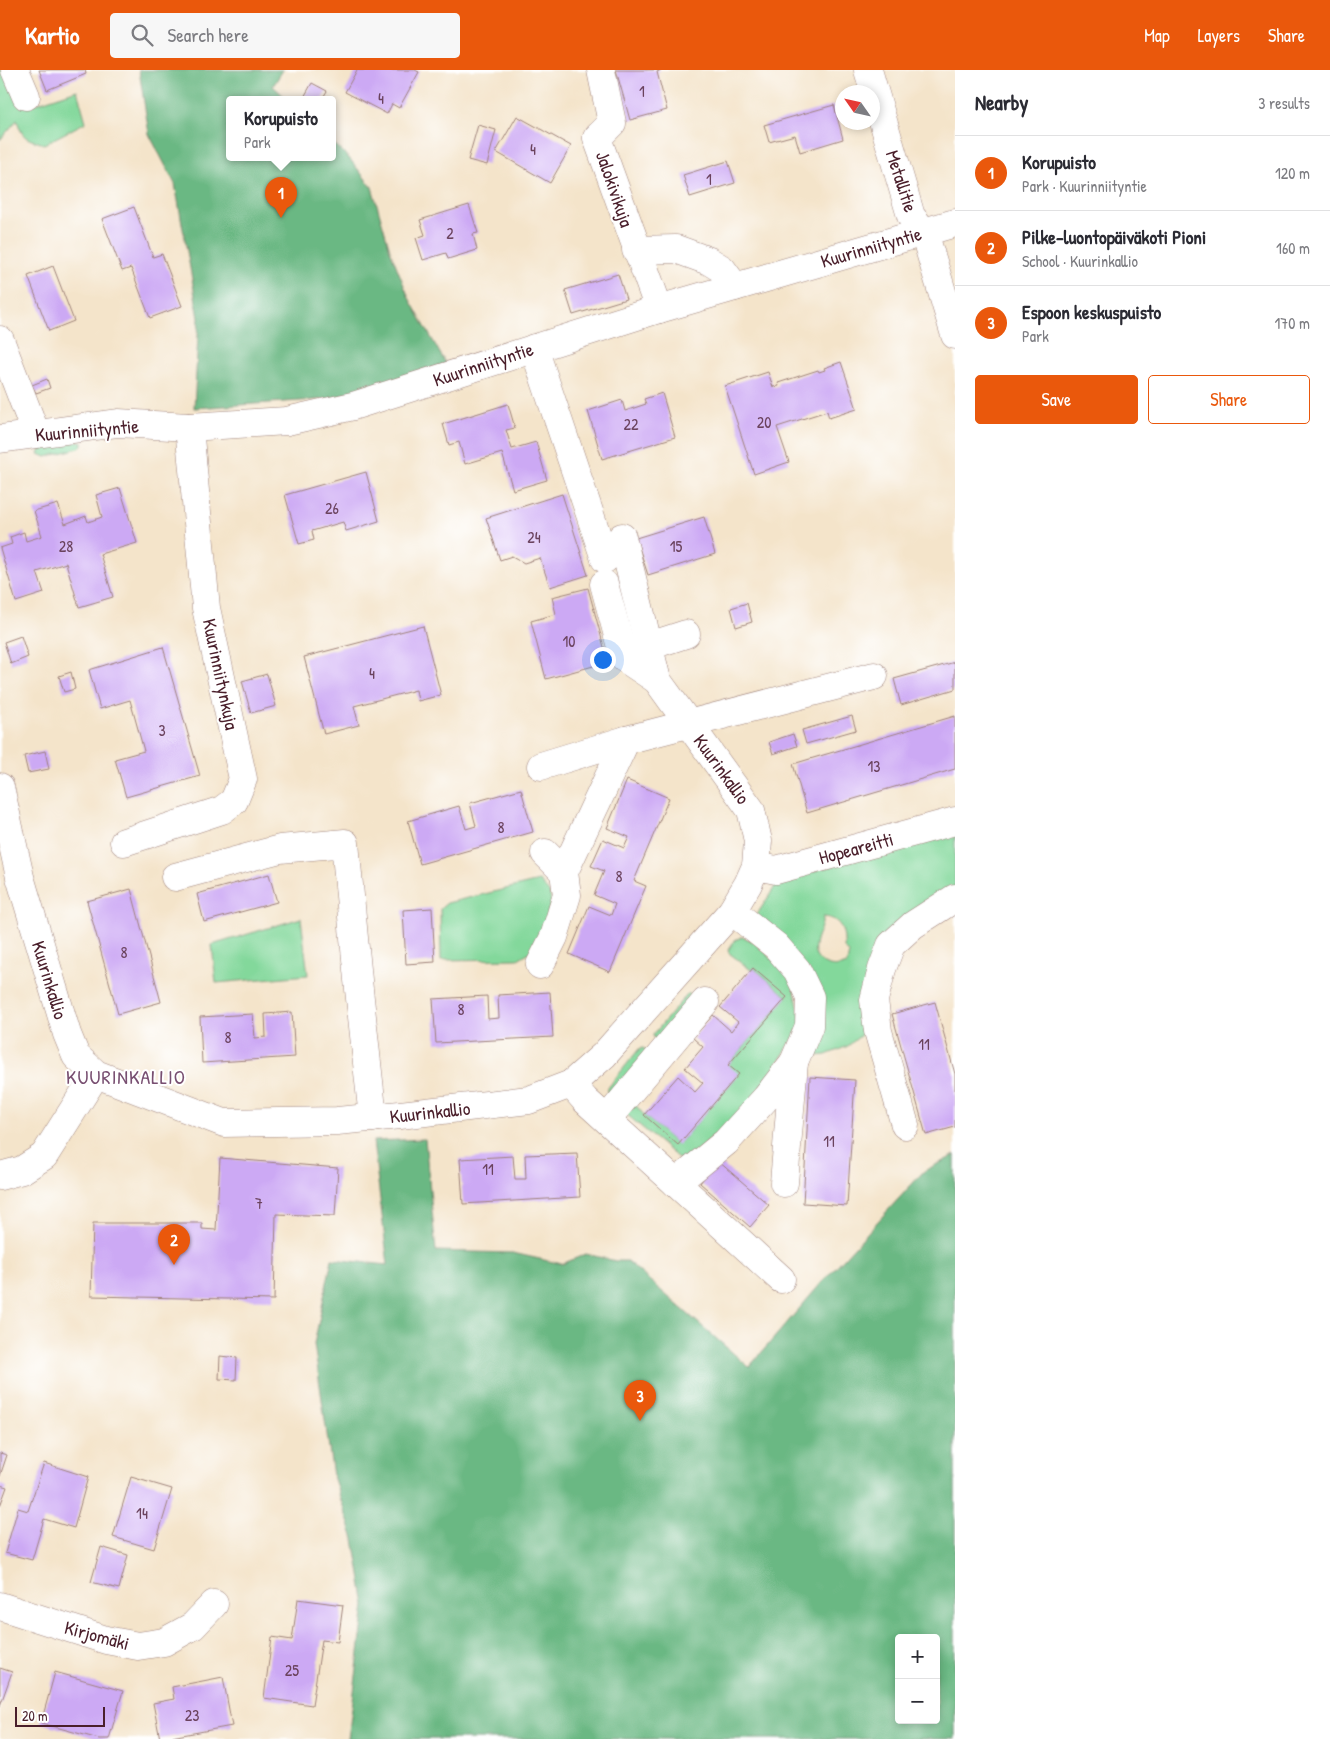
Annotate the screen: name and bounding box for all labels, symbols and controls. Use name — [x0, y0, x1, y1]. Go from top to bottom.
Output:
search box — [110, 13, 460, 58]
text: Kartio — [25, 19, 80, 51]
icon: search — [128, 21, 156, 49]
text: Search here — [168, 22, 249, 48]
text: Map — [1144, 23, 1170, 48]
text: Layers — [1198, 23, 1240, 48]
text: Share — [1268, 23, 1305, 48]
house number: 1 — [639, 80, 645, 102]
north arrow — [835, 85, 880, 130]
house number: 4 — [378, 87, 384, 109]
text: Nearby — [975, 88, 1028, 117]
text: 3 results — [1258, 92, 1310, 114]
popup — [226, 96, 336, 161]
text: Korupuisto — [244, 105, 318, 131]
text: Park — [244, 131, 271, 153]
house number: 4 — [530, 138, 536, 160]
street label: Metallitie — [880, 147, 924, 216]
street label: Jalokivikuja — [590, 148, 640, 231]
text: Korupuisto — [1022, 149, 1096, 175]
text: 1 — [988, 162, 994, 184]
text: 120 m — [1275, 162, 1310, 184]
house number: 1 — [706, 168, 712, 190]
text: Park · Kuurinniityntie — [1022, 175, 1147, 197]
pin: 1 — [265, 177, 297, 218]
street label: Kuurinniityntie — [817, 220, 925, 274]
house number: 2 — [446, 222, 454, 244]
text: Pilke-luontopäiväkoti Pioni — [1022, 224, 1206, 250]
text: 2 — [987, 237, 995, 259]
text: 160 m — [1276, 237, 1310, 259]
text: School · Kuurinkallio — [1022, 250, 1138, 272]
text: Espoon keskuspuisto — [1022, 299, 1161, 325]
text: 3 — [987, 312, 995, 334]
text: 170 m — [1275, 312, 1310, 334]
text: Park — [1022, 325, 1049, 347]
street label: Kuurinniityntie — [430, 335, 537, 392]
button: Save — [975, 375, 1138, 424]
button: Share — [1148, 375, 1310, 424]
house number: 20 — [757, 411, 771, 433]
street label: Kuurinniityntie — [34, 412, 140, 447]
house number: 22 — [624, 413, 639, 435]
house number: 26 — [325, 497, 339, 519]
house number: 24 — [527, 526, 541, 548]
house number: 28 — [59, 535, 73, 557]
house number: 15 — [670, 535, 683, 557]
street label: Kuurinniitynkuja — [197, 616, 246, 732]
house number: 10 — [563, 630, 575, 652]
your location — [590, 647, 616, 673]
house number: 4 — [369, 662, 375, 684]
house number: 3 — [158, 719, 166, 741]
street label: Kuurinkallio — [688, 729, 756, 810]
house number: 13 — [868, 755, 880, 777]
house number: 8 — [498, 816, 505, 838]
street label: Hopeareitti — [816, 826, 896, 870]
house number: 8 — [616, 865, 623, 887]
street label: Kuurinkallio — [26, 938, 74, 1023]
house number: 8 — [121, 941, 128, 963]
house number: 8 — [458, 998, 465, 1020]
house number: 8 — [225, 1026, 232, 1048]
house number: 11 — [918, 1033, 930, 1055]
district label: KUURINKALLIO — [66, 1063, 186, 1090]
street label: Kuurinkallio — [388, 1095, 472, 1129]
house number: 11 — [823, 1130, 835, 1152]
house number: 11 — [482, 1158, 494, 1180]
house number: 7 — [255, 1192, 263, 1214]
pin: 2 — [158, 1224, 190, 1265]
pin: 3 — [624, 1380, 656, 1421]
house number: 14 — [136, 1502, 148, 1524]
street label: Kirjomäki — [62, 1614, 132, 1656]
map controls — [895, 1634, 940, 1724]
button: + — [895, 1634, 940, 1679]
house number: 25 — [285, 1659, 299, 1681]
button: − — [895, 1679, 940, 1724]
scale bar — [15, 1704, 105, 1727]
house number: 23 — [185, 1704, 199, 1726]
text: 20 m — [22, 1706, 48, 1725]

